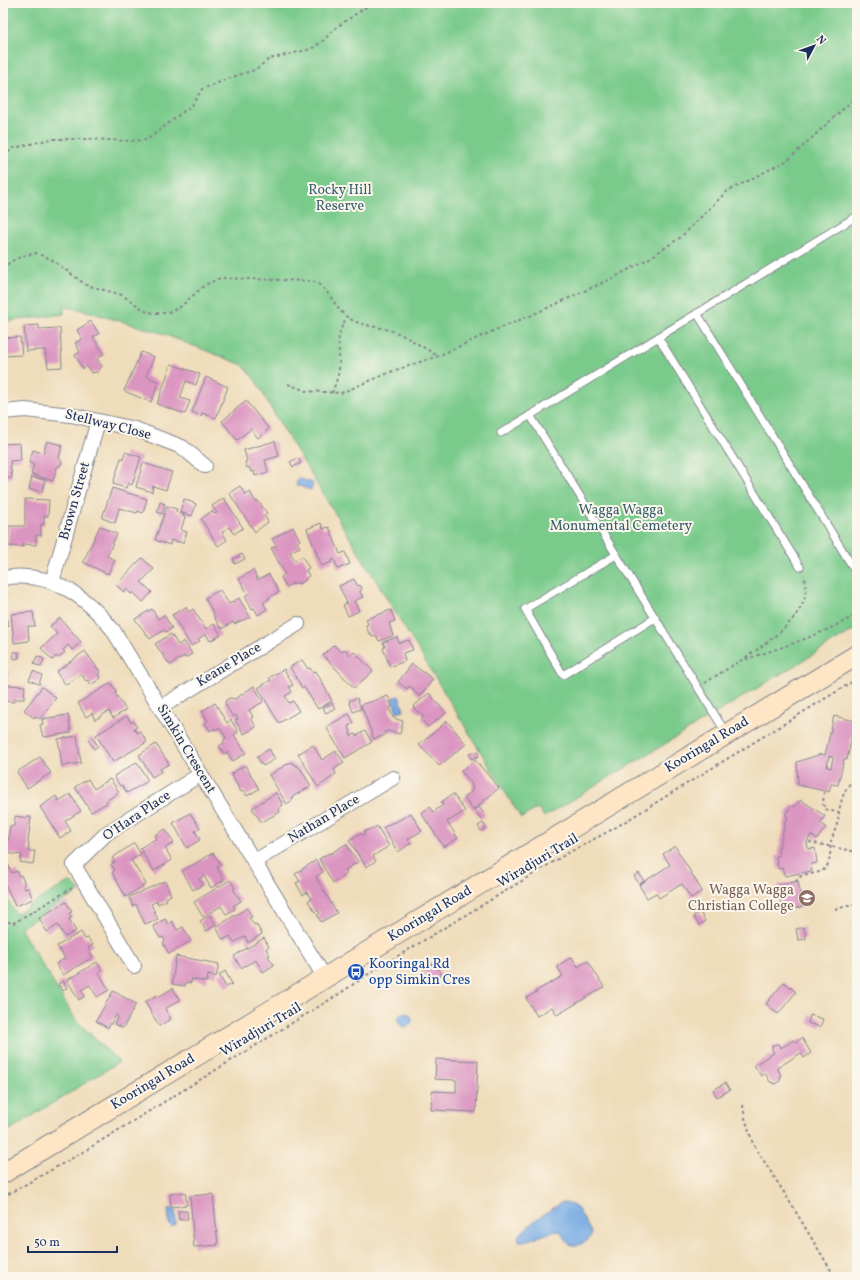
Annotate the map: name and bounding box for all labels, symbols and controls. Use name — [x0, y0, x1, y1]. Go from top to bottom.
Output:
north arrow — [794, 26, 834, 66]
text: N — [812, 32, 829, 48]
park label: Rocky Hill Reserve — [308, 181, 372, 216]
street label: Stellway Close — [63, 405, 153, 445]
street label: Brown Street — [55, 460, 95, 542]
park label: Wagga Wagga Monumental Cemetery — [550, 501, 693, 536]
street label: Keane Place — [193, 638, 265, 692]
street label: Simkin Crescent — [152, 701, 220, 797]
street label: Kooringal Road — [661, 712, 753, 778]
street label: O'Hara Place — [99, 786, 175, 846]
street label: Nathan Place — [285, 790, 364, 848]
street label: Wiradjuri Trail — [494, 829, 582, 893]
street label: Kooringal Road — [384, 881, 476, 947]
place label: Wagga Wagga Christian College — [688, 881, 794, 916]
school or university icon: Wagga Wagga Christian College — [797, 888, 817, 908]
place label: Kooringal Rd opp Simkin Cres — [369, 955, 470, 990]
bus stop icon: Kooringal Rd opp Simkin Cres — [346, 962, 366, 982]
street label: Wiradjuri Trail — [217, 998, 305, 1062]
street label: Kooringal Road — [107, 1049, 199, 1115]
scale bar — [28, 1228, 117, 1254]
text: 50 m — [34, 1235, 60, 1251]

